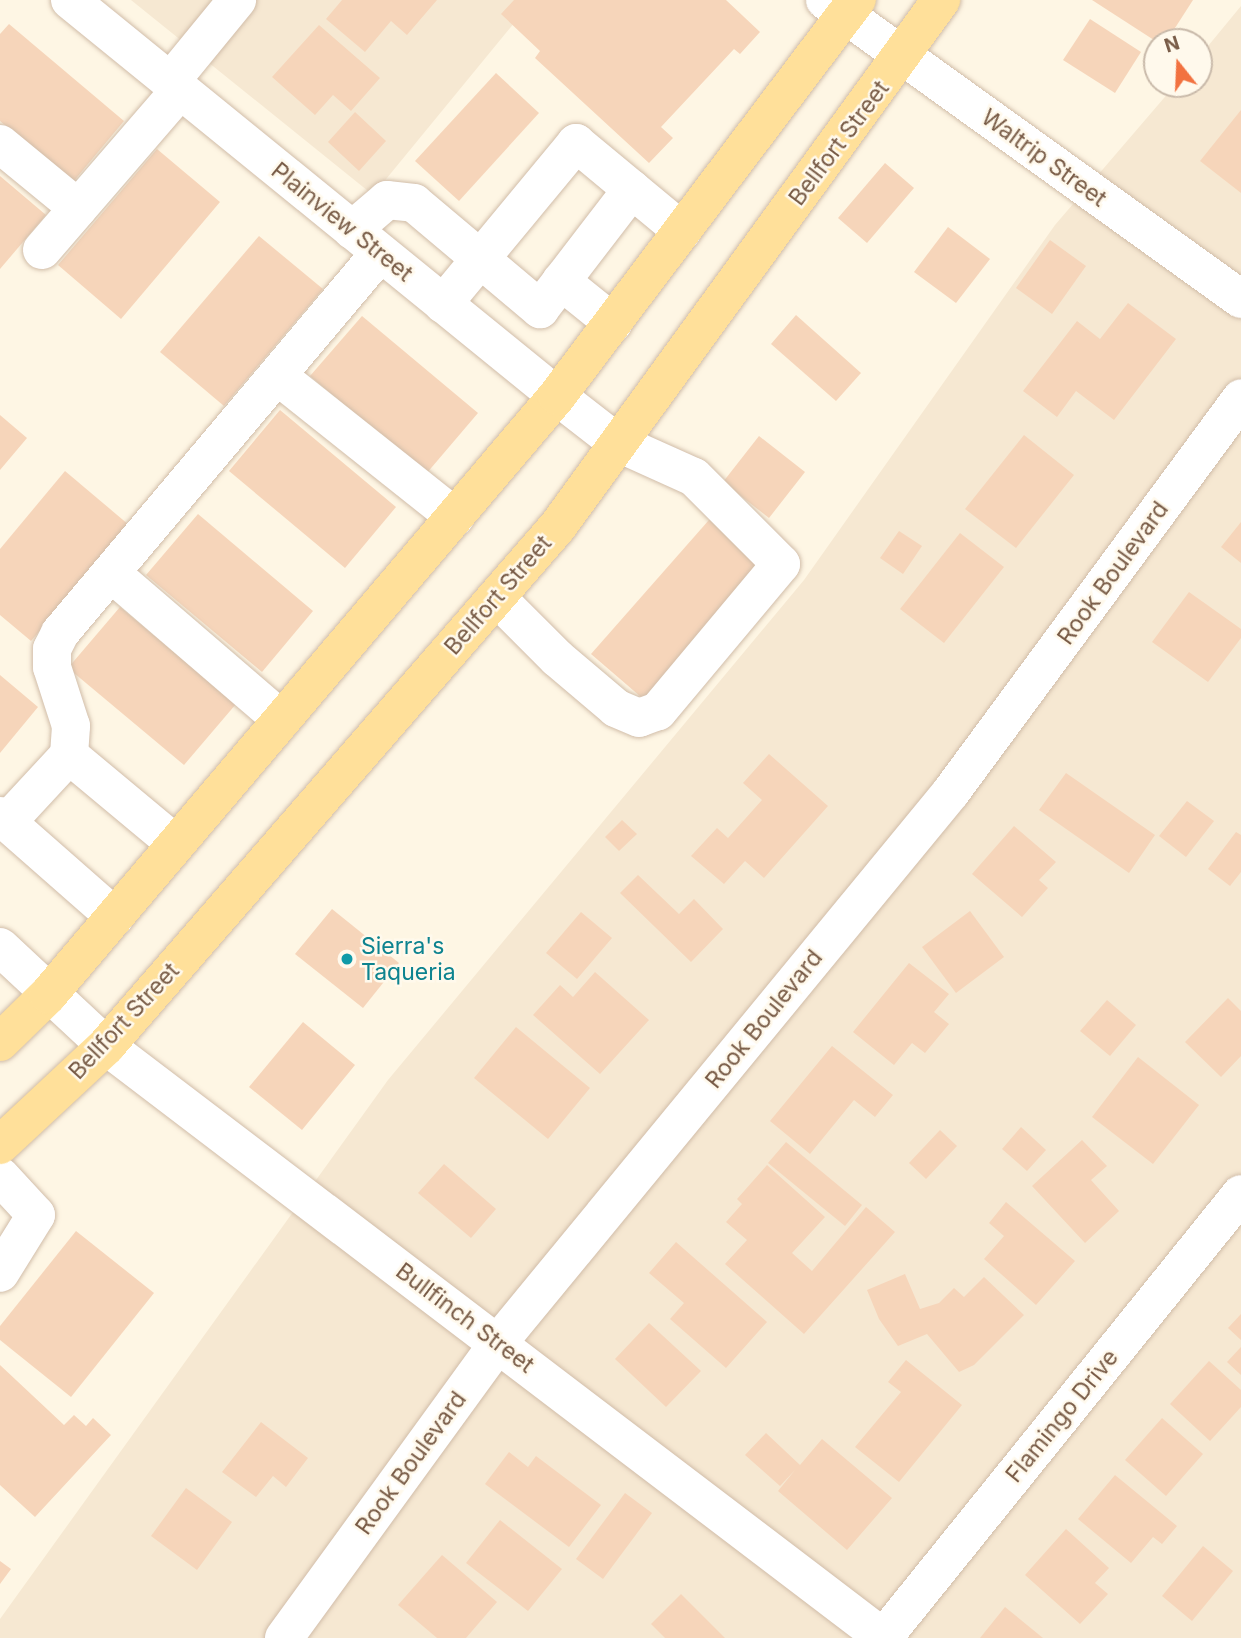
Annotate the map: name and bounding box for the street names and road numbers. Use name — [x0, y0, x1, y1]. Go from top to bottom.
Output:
street label: Bellfort Street — [783, 75, 895, 211]
street label: Waltrip Street — [976, 103, 1112, 213]
street label: Plainview Street — [266, 157, 418, 287]
street label: Rook Boulevard — [1052, 496, 1174, 650]
street label: Bellfort Street — [439, 530, 557, 660]
street label: Rook Boulevard — [700, 944, 828, 1094]
street label: Bellfort Street — [63, 957, 185, 1085]
street label: Bullfinch Street — [391, 1257, 539, 1379]
street label: Flamingo Drive — [1000, 1344, 1124, 1488]
street label: Rook Boulevard — [350, 1386, 472, 1540]

